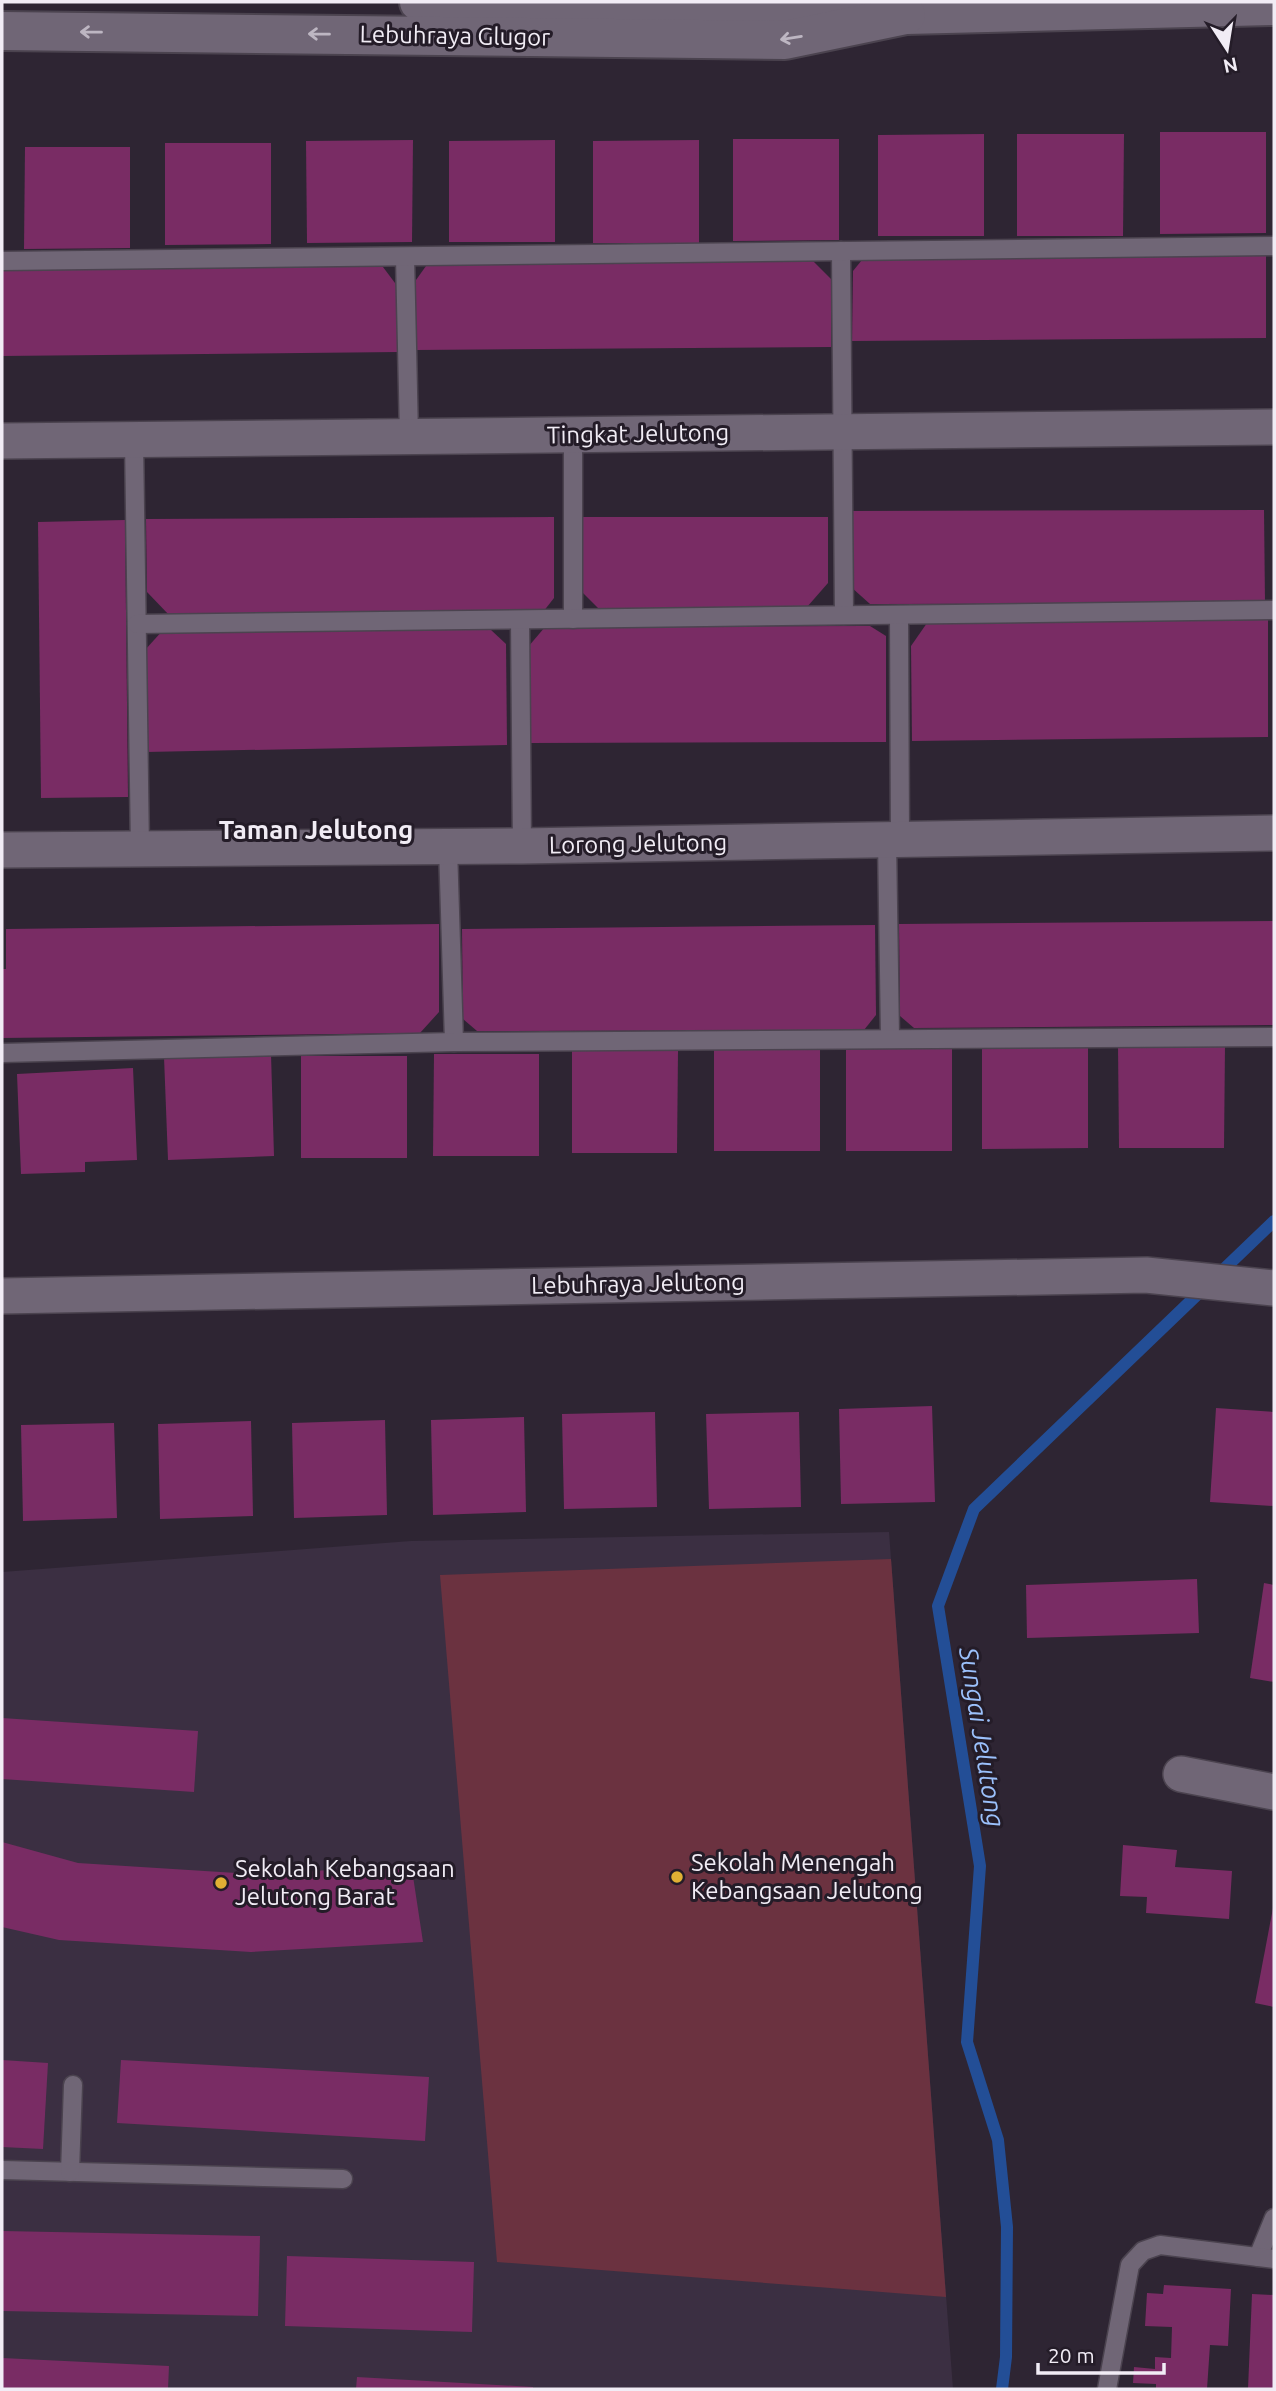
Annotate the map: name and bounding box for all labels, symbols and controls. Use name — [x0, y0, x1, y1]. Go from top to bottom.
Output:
north arrow — [1192, 14, 1262, 84]
street label: Lebuhraya Glugor — [360, 20, 550, 51]
one-way arrow — [80, 25, 103, 39]
one-way arrow — [307, 27, 330, 41]
one-way arrow — [780, 32, 803, 45]
text: N — [1221, 53, 1240, 78]
street label: Tingkat Jelutong — [546, 418, 729, 449]
district label: Taman Jelutong — [219, 815, 413, 844]
street label: Lorong Jelutong — [549, 828, 727, 859]
street label: Lebuhraya Jelutong — [531, 1268, 745, 1299]
water label: Sungai Jelutong — [954, 1644, 1011, 1829]
place label: Sekolah Menengah Kebangsaan Jelutong — [691, 1849, 923, 1904]
place label: Sekolah Kebangsaan Jelutong Barat — [235, 1855, 455, 1910]
marker: Sekolah Menengah Kebangsaan Jelutong — [669, 1869, 685, 1885]
marker: Sekolah Kebangsaan Jelutong Barat — [213, 1875, 229, 1891]
scale bar — [1038, 2332, 1164, 2376]
text: 20 m — [1048, 2343, 1095, 2367]

